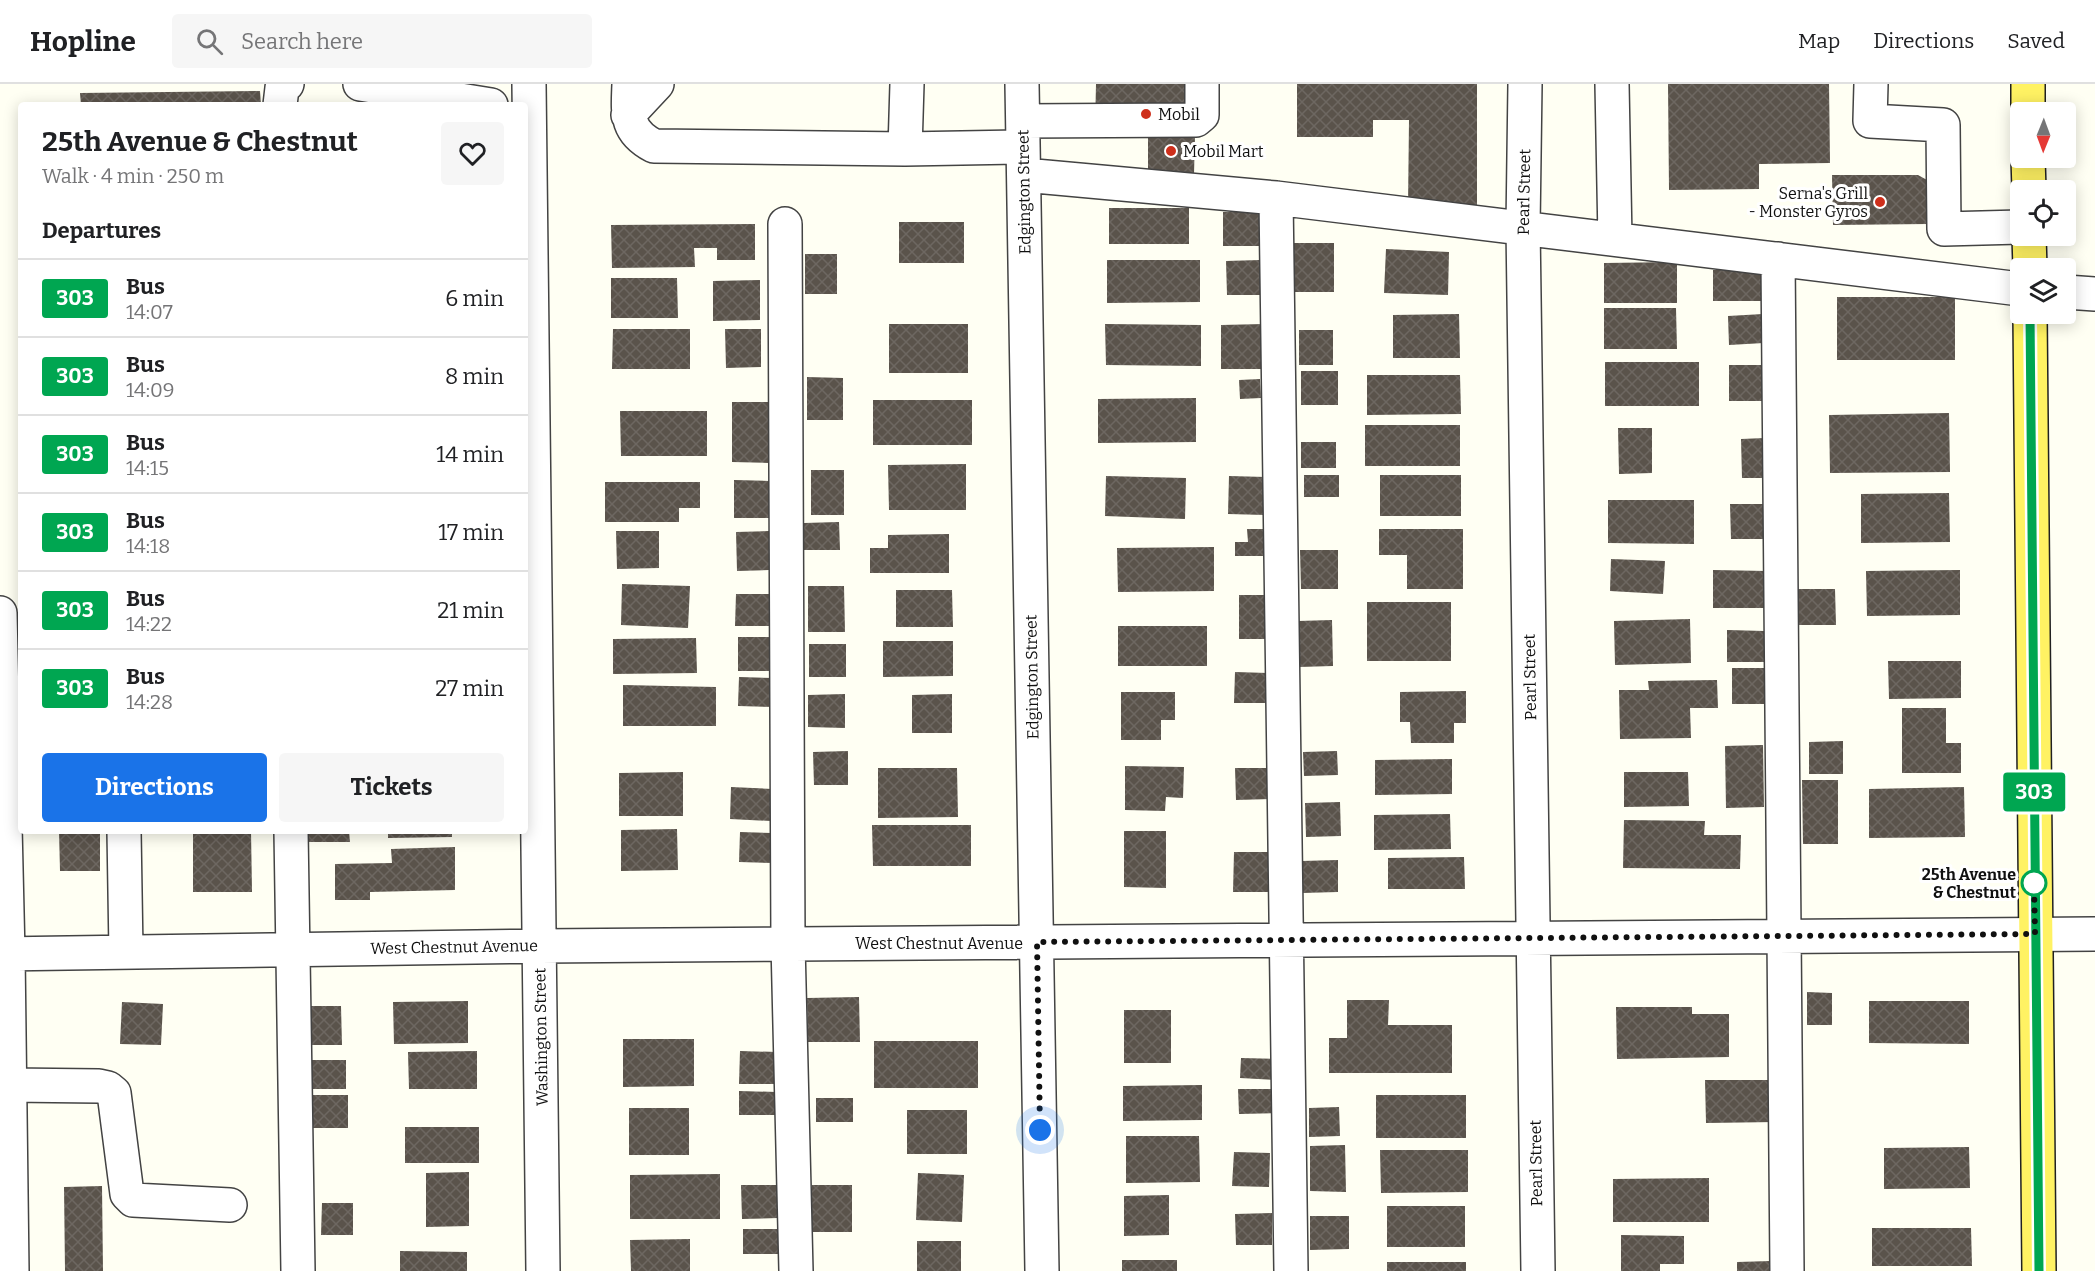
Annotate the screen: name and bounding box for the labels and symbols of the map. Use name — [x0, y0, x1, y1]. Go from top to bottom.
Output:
north arrow — [2010, 102, 2076, 168]
place label: Mobil — [1158, 105, 1200, 124]
marker: Mobil — [1139, 107, 1153, 121]
street label: Edgington Street — [1013, 129, 1035, 255]
place label: Mobil Mart — [1183, 142, 1264, 161]
marker: Mobil Mart — [1164, 144, 1178, 158]
street label: Pearl Street — [1514, 148, 1534, 235]
place label: Serna's Grill - Monster Gyros — [1748, 184, 1868, 221]
marker: Serna's Grill - Monster Gyros — [1873, 195, 1887, 209]
street label: Edgington Street — [1021, 614, 1043, 740]
street label: Pearl Street — [1520, 633, 1540, 720]
line badge: 303 — [2000, 772, 2068, 812]
place label: 25th Avenue & Chestnut — [1922, 865, 2017, 902]
marker: 25th Avenue & Chestnut — [2021, 870, 2047, 896]
street label: West Chestnut Avenue — [855, 934, 1023, 953]
street label: West Chestnut Avenue — [370, 936, 538, 958]
street label: Washington Street — [530, 967, 552, 1106]
your location — [1025, 1115, 1055, 1145]
street label: Pearl Street — [1526, 1119, 1546, 1206]

